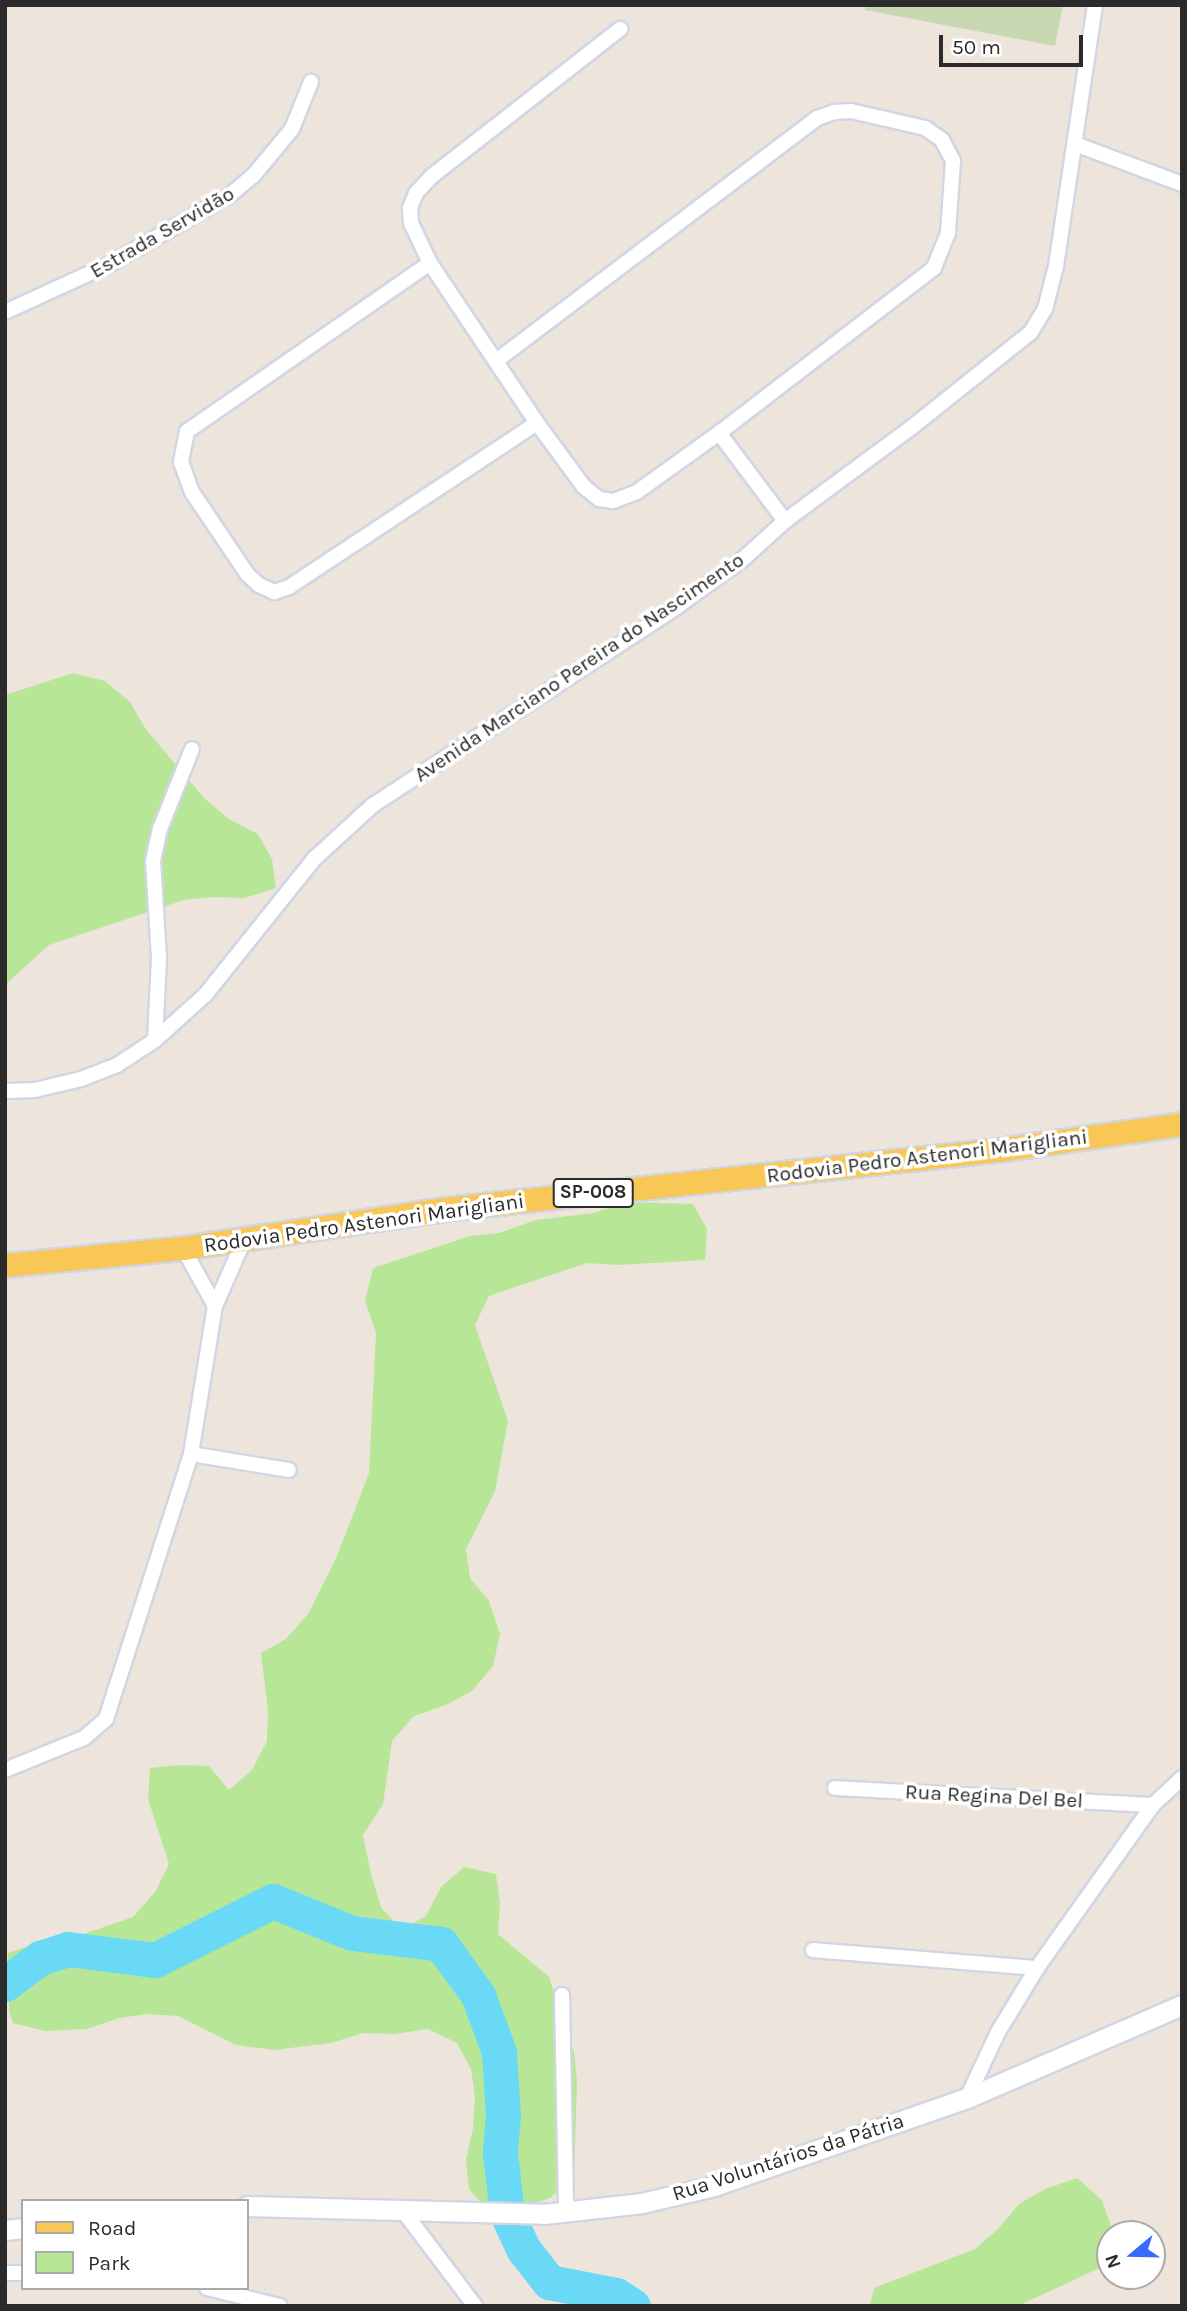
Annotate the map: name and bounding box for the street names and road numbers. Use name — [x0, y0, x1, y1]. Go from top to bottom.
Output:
street label: Estrada Servidão — [85, 181, 239, 283]
street label: Avenida Marciano Pereira do Nascimento — [409, 547, 749, 787]
street label: Rodovia Pedro Astenori Marigliani — [765, 1124, 1089, 1188]
road number: SP-008 — [551, 1177, 635, 1208]
street label: Rodovia Pedro Astenori Marigliani — [202, 1188, 526, 1258]
street label: Rua Regina Del Bel — [904, 1779, 1084, 1813]
street label: Rua Voluntários da Pátria — [669, 2108, 907, 2206]

